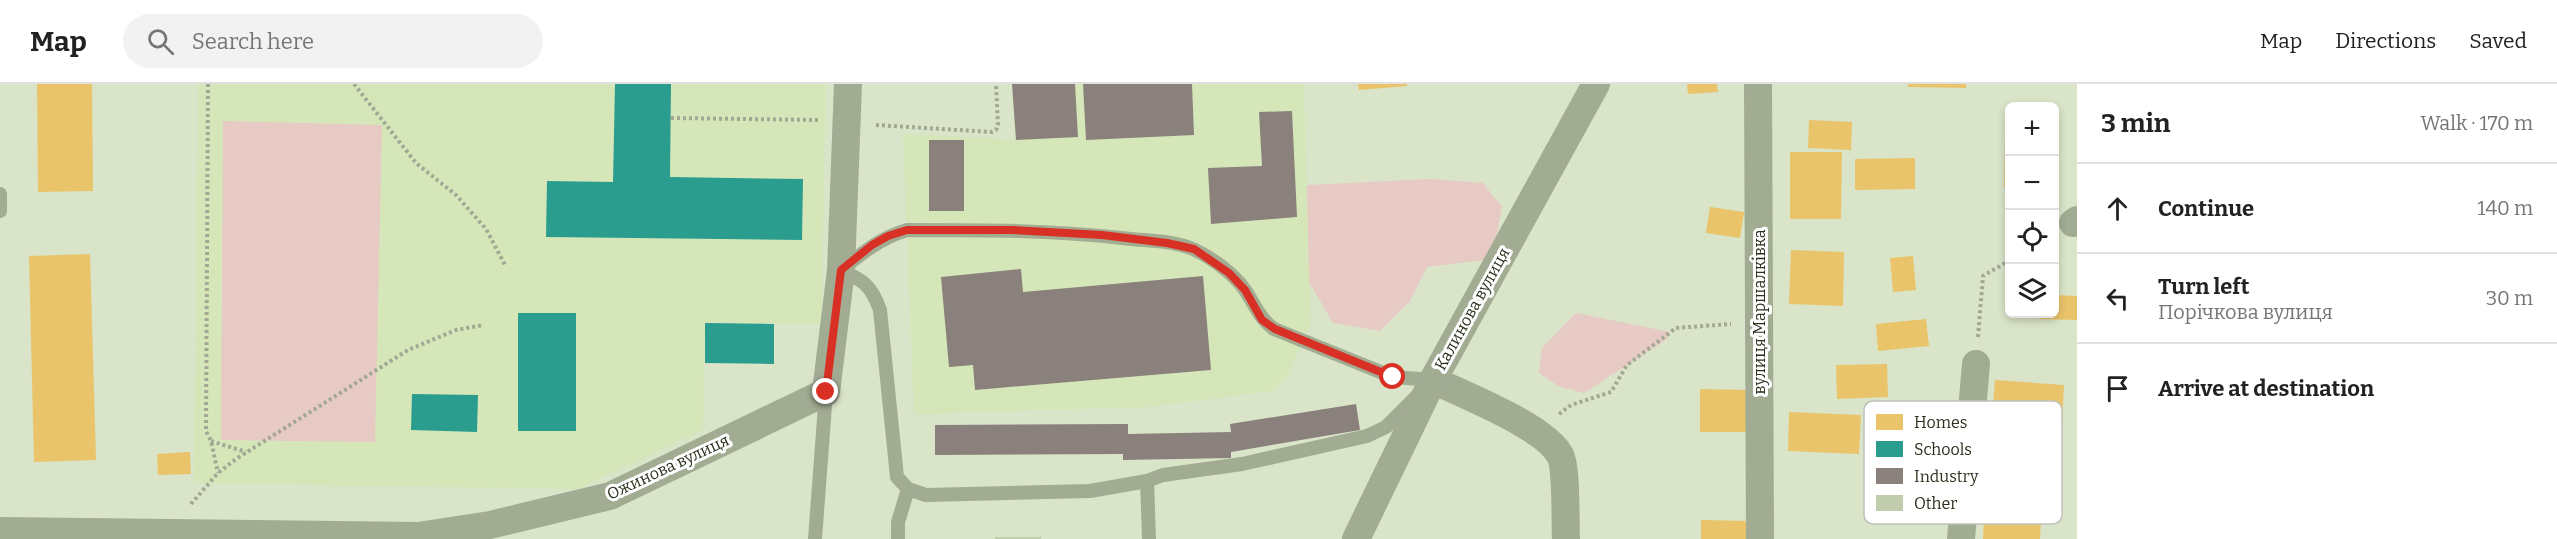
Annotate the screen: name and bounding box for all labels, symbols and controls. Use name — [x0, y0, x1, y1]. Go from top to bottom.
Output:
search box — [123, 14, 543, 68]
text: Map — [30, 25, 87, 58]
icon: search — [144, 25, 177, 58]
text: Search here — [192, 28, 314, 55]
text: Map — [2260, 28, 2302, 54]
text: Directions — [2335, 28, 2436, 54]
text: Saved — [2469, 28, 2527, 54]
map controls — [2005, 102, 2059, 318]
button: + — [2005, 102, 2059, 156]
text: 3 min — [2101, 108, 2170, 139]
text: Walk · 170 m — [2420, 111, 2533, 135]
button: − — [2005, 156, 2059, 210]
icon: ahead — [2101, 192, 2134, 225]
text: Continue — [2158, 195, 2254, 222]
text: 140 m — [2477, 196, 2533, 220]
button: locate — [2005, 210, 2059, 264]
street label: вулиця Маршалківка — [1750, 229, 1769, 394]
street label: Калинова вулиця — [1431, 244, 1514, 373]
button: layers — [2005, 264, 2059, 318]
text: Turn left — [2158, 273, 2250, 300]
icon: left — [2101, 282, 2134, 315]
text: 30 m — [2486, 286, 2533, 310]
text: Порічкова вулиця — [2158, 300, 2333, 324]
route start — [1379, 363, 1405, 389]
icon: arrive — [2101, 372, 2134, 405]
text: Arrive at destination — [2158, 375, 2374, 402]
route end — [812, 378, 838, 404]
legend — [1864, 401, 2062, 524]
text: Homes — [1914, 413, 1967, 432]
street label: Ожинова вулиця — [604, 430, 732, 504]
text: Schools — [1914, 440, 1972, 459]
text: Industry — [1914, 467, 1979, 486]
text: Other — [1914, 494, 1957, 513]

